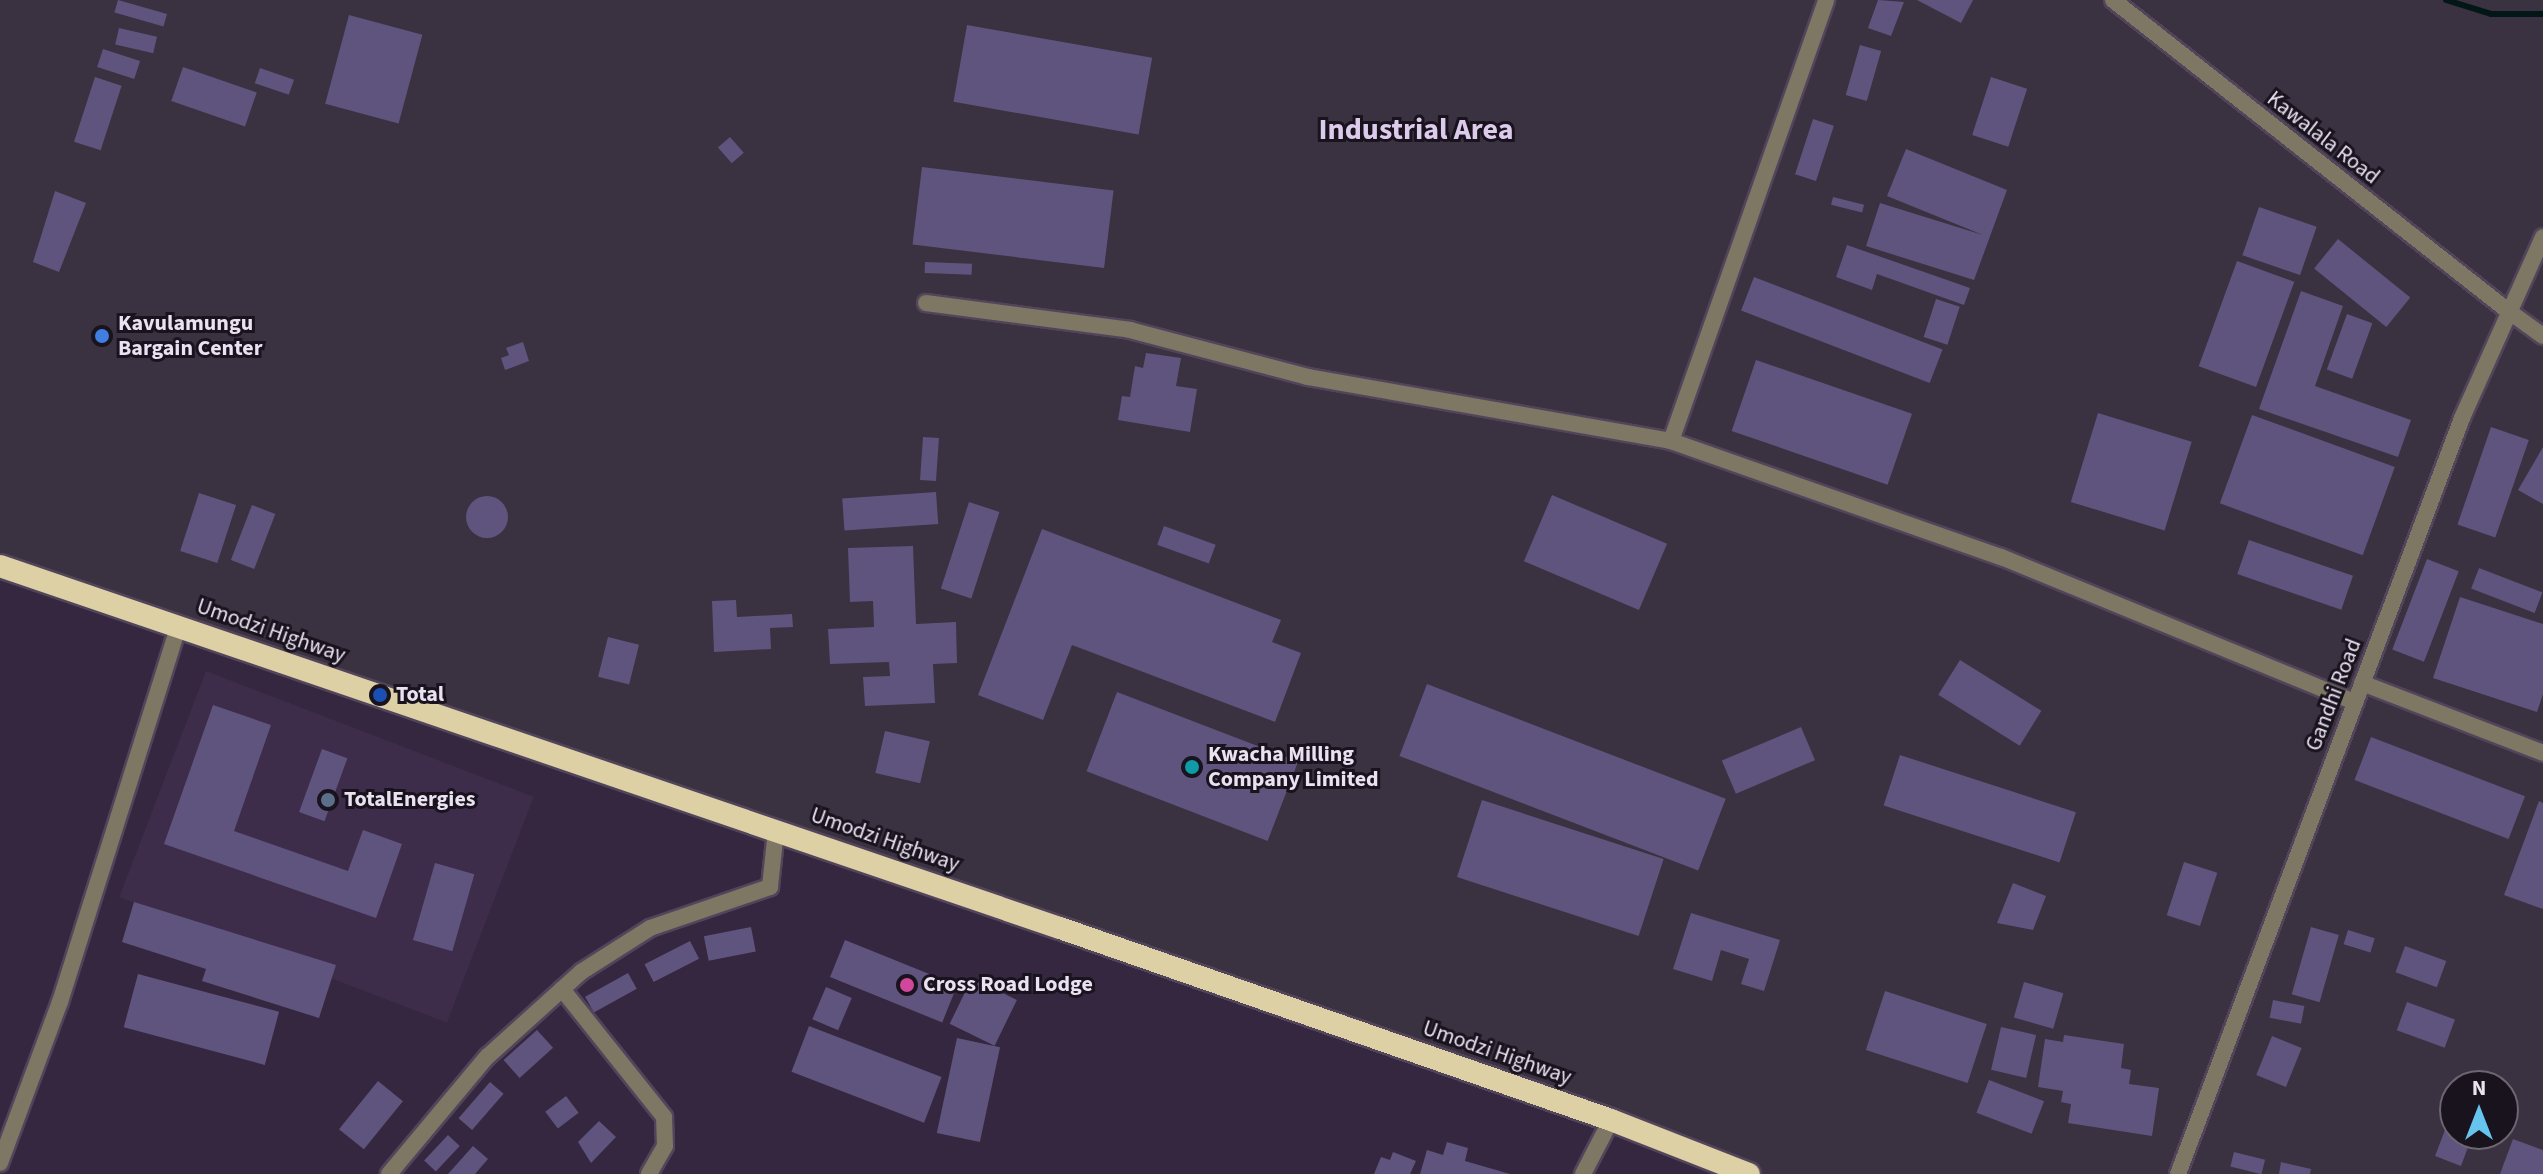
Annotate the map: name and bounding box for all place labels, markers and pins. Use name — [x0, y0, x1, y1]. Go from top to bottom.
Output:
place label: Kavulamungu Bargain Center — [118, 310, 262, 362]
marker: Kavulamungu Bargain Center — [93, 327, 111, 345]
place label: Total — [396, 682, 444, 708]
marker: Total — [371, 686, 389, 704]
place label: Kwacha Milling Company Limited — [1208, 741, 1379, 792]
marker: Kwacha Milling Company Limited — [1183, 758, 1201, 776]
place label: TotalEnergies — [344, 787, 476, 813]
marker: TotalEnergies — [319, 791, 337, 809]
place label: Cross Road Lodge — [923, 972, 1093, 998]
marker: Cross Road Lodge — [898, 976, 916, 994]

